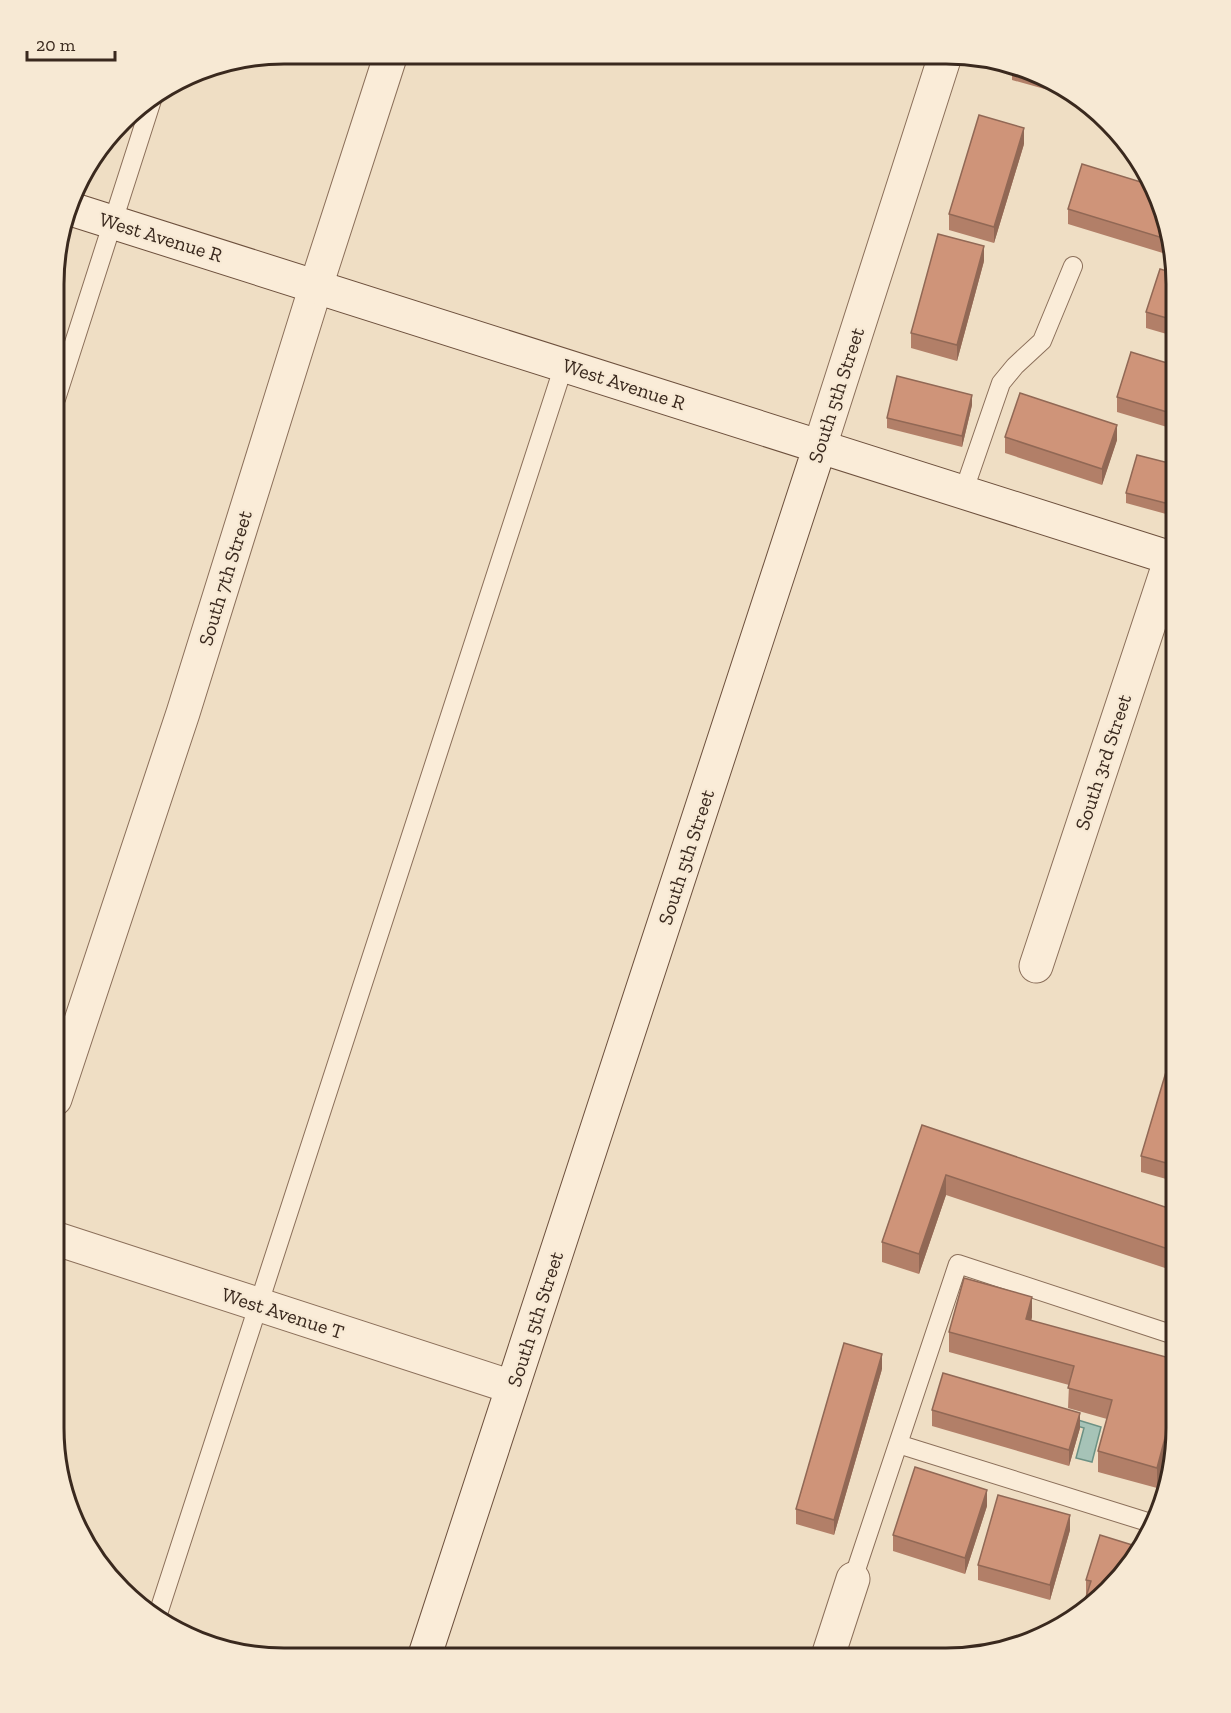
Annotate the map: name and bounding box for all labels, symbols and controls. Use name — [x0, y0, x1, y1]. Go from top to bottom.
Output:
scale bar — [27, 24, 116, 62]
text: 20 m — [36, 34, 76, 56]
street label: West Avenue R — [97, 207, 226, 267]
street label: South 5th Street — [803, 324, 869, 466]
street label: West Avenue R — [560, 353, 689, 415]
street label: South 7th Street — [193, 507, 257, 649]
street label: South 3rd Street — [1070, 690, 1136, 833]
street label: South 5th Street — [653, 786, 719, 928]
street label: South 5th Street — [502, 1248, 568, 1390]
street label: West Avenue T — [219, 1282, 347, 1344]

